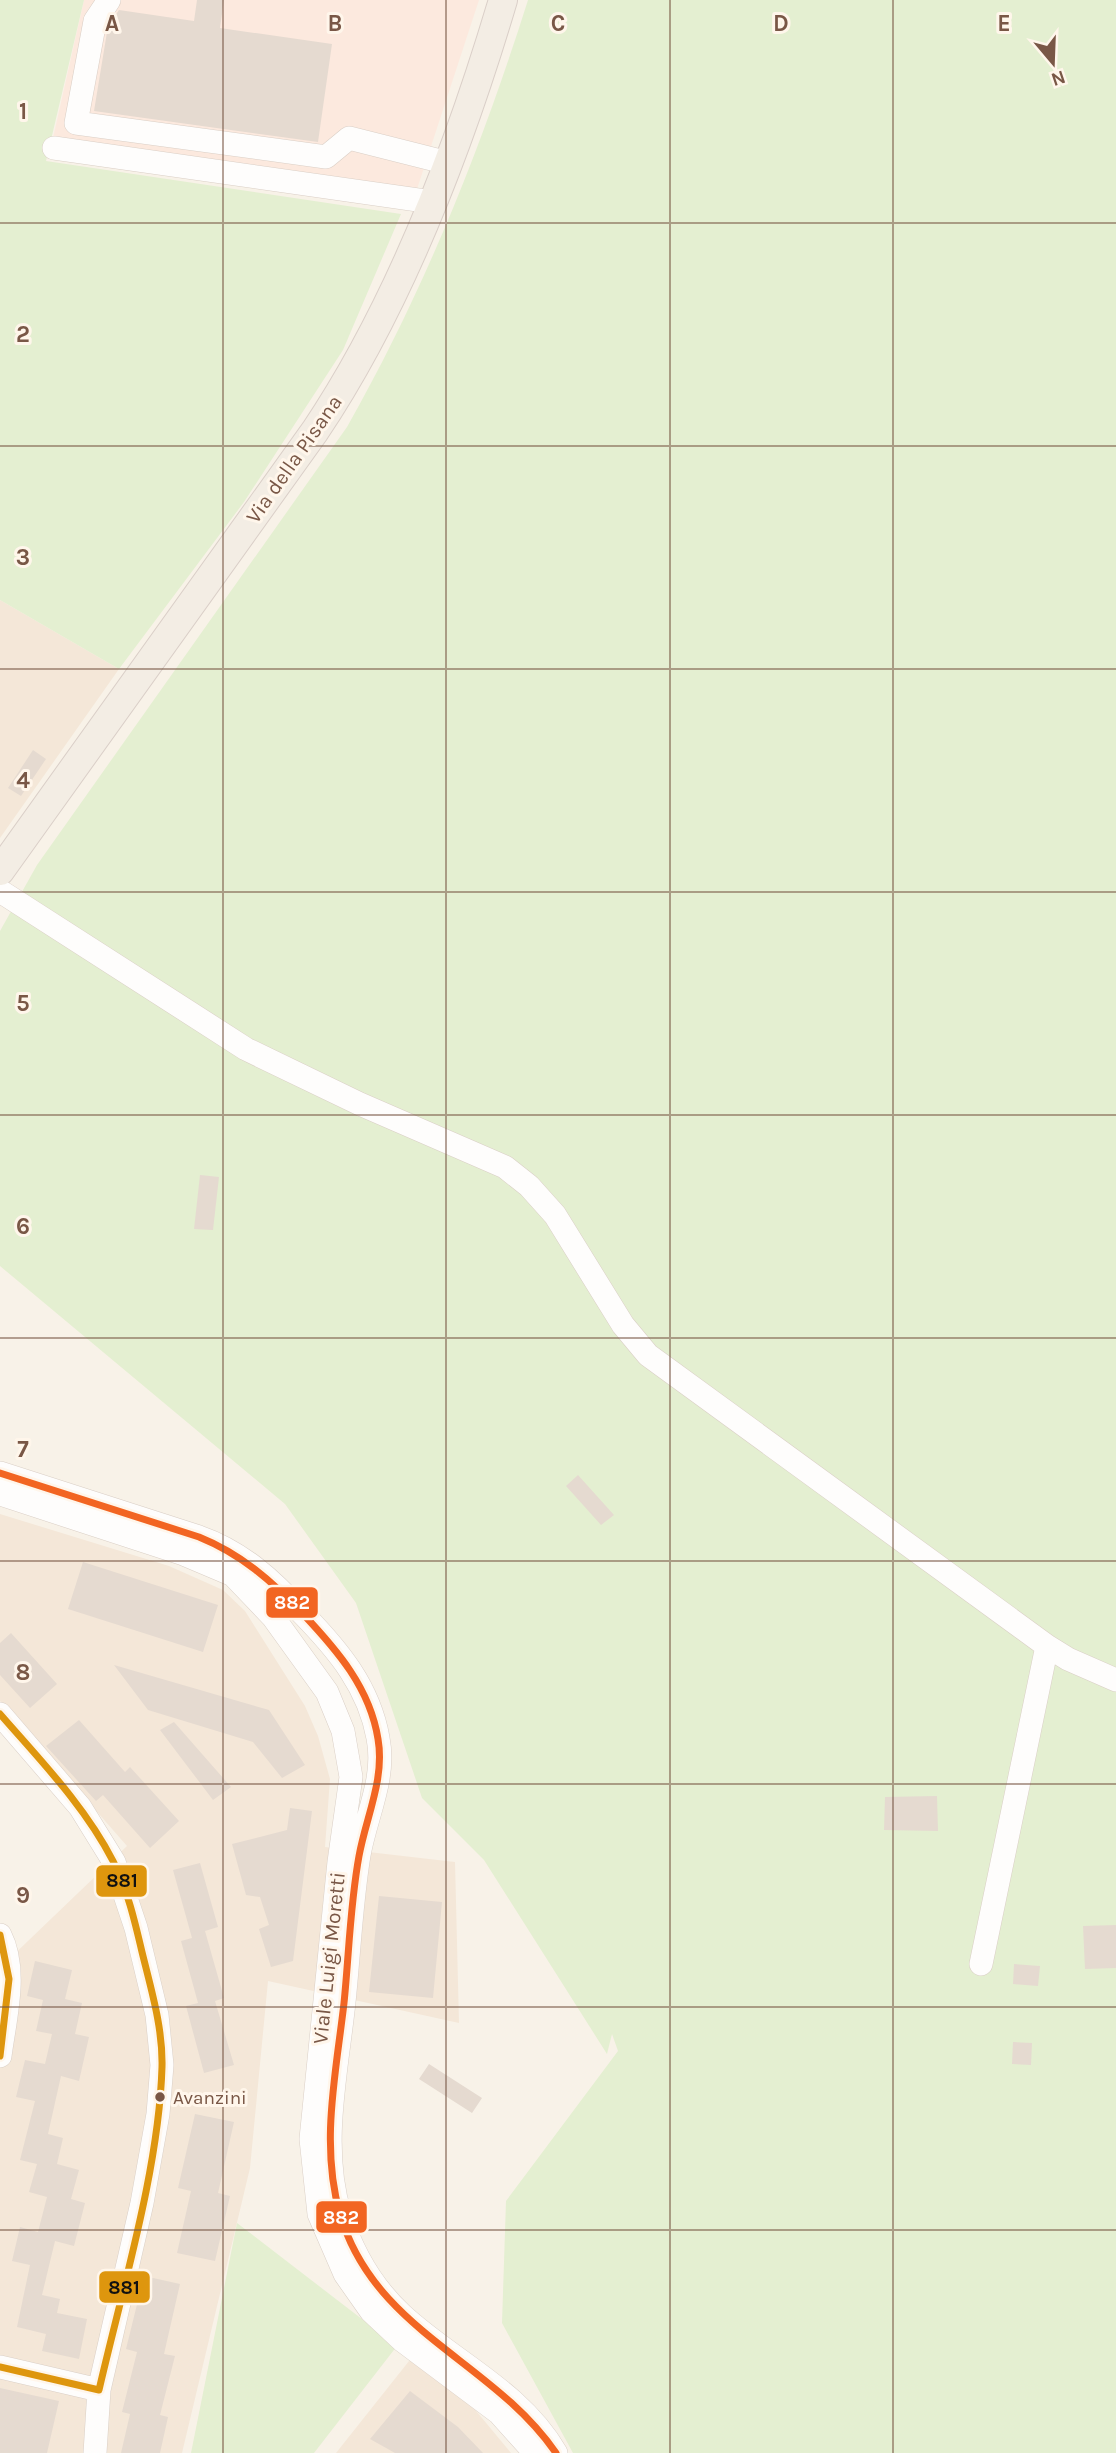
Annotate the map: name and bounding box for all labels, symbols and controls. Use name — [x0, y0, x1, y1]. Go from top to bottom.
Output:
text: A — [105, 10, 119, 37]
text: B — [328, 10, 342, 37]
text: C — [551, 10, 565, 37]
text: D — [773, 10, 789, 37]
text: E — [997, 10, 1011, 37]
north arrow — [1018, 28, 1088, 98]
text: N — [1048, 66, 1068, 91]
text: 1 — [19, 98, 27, 125]
text: 2 — [16, 321, 30, 348]
street label: Via della Pisana — [241, 390, 347, 528]
text: 3 — [16, 544, 30, 571]
text: 4 — [16, 767, 30, 794]
text: 5 — [16, 990, 30, 1017]
text: 6 — [16, 1213, 30, 1240]
text: 7 — [17, 1436, 29, 1463]
line badge: 882 — [265, 1586, 319, 1619]
text: 882 — [274, 1592, 310, 1614]
text: 8 — [16, 1659, 30, 1686]
line badge: 881 — [95, 1864, 148, 1898]
text: 881 — [106, 1870, 138, 1892]
street label: Viale Luigi Moretti — [308, 1871, 350, 2045]
text: 9 — [16, 1882, 30, 1909]
place label: Avanzini — [173, 2087, 247, 2109]
marker: Avanzini — [153, 2090, 167, 2104]
line badge: 882 — [315, 2200, 368, 2234]
text: 882 — [323, 2207, 359, 2229]
line badge: 881 — [98, 2270, 151, 2304]
text: 881 — [108, 2277, 140, 2299]

